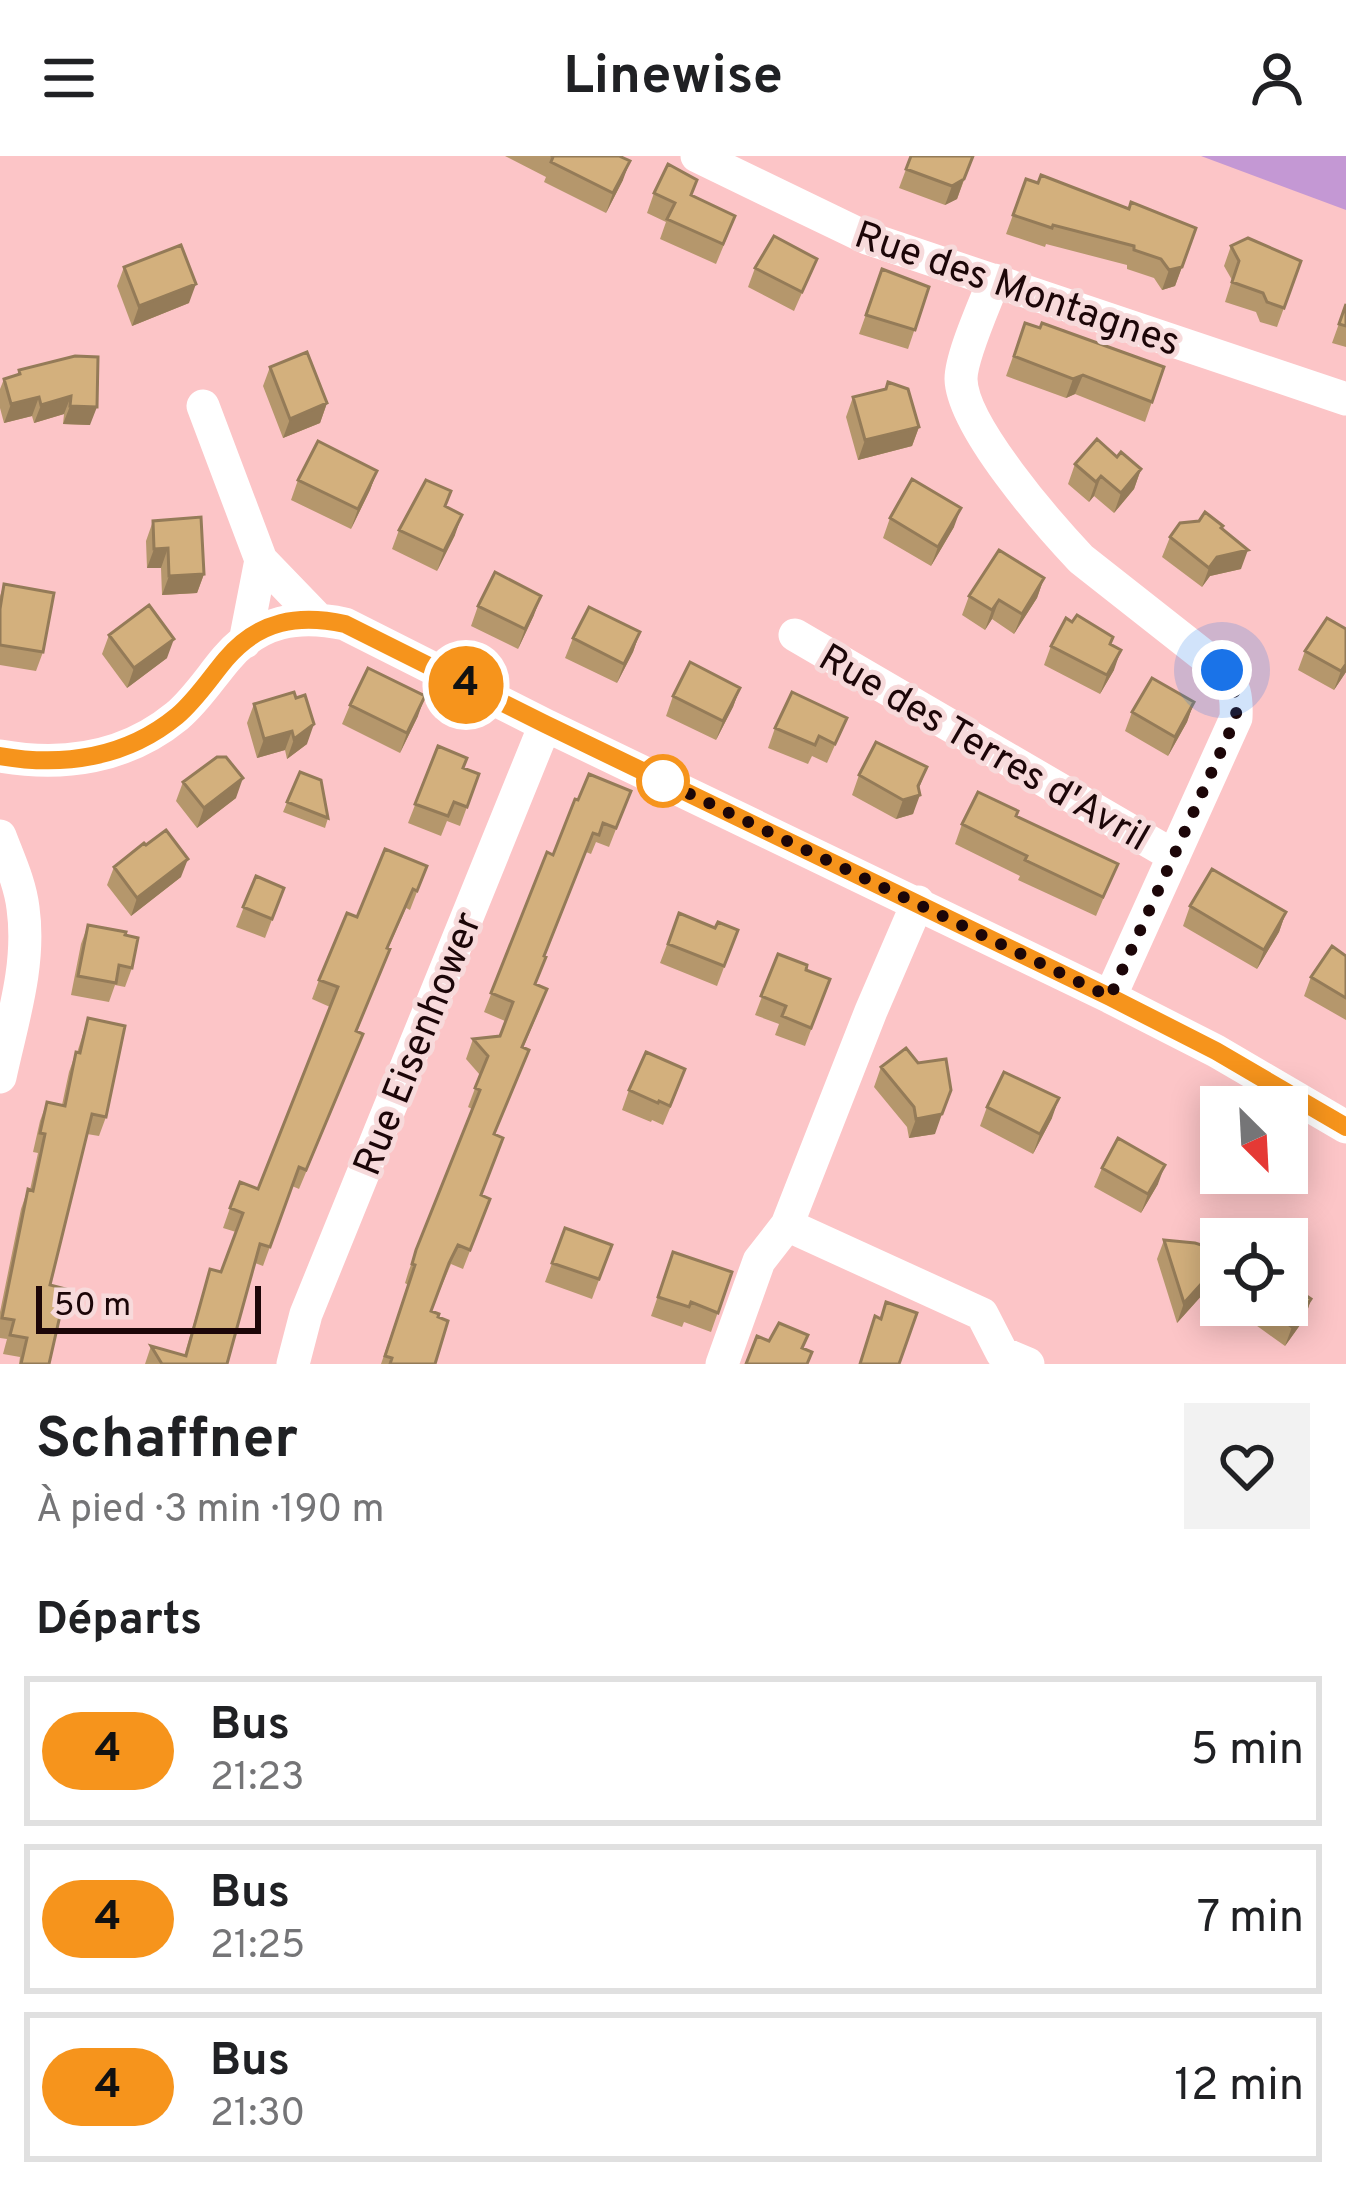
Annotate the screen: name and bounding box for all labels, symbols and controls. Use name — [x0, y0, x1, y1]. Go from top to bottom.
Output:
text: Linewise — [563, 44, 783, 113]
icon: menu — [36, 45, 102, 111]
icon: person — [1244, 45, 1310, 111]
street label: Rue des Montagnes — [847, 213, 1186, 370]
street label: Rue des Terres d'Avril — [809, 635, 1157, 865]
your location — [1192, 640, 1252, 700]
line badge: 4 — [427, 646, 505, 724]
text: 4 — [453, 658, 480, 711]
unlabelled marker — [638, 756, 688, 806]
street label: Rue Eisenhower — [345, 906, 495, 1184]
north arrow — [1200, 1086, 1308, 1194]
map controls — [1200, 1086, 1308, 1326]
button: locate — [1200, 1218, 1308, 1326]
scale bar — [36, 1280, 261, 1333]
text: 50 m — [54, 1286, 131, 1328]
button: heart — [1184, 1403, 1310, 1529]
text: Schaffner — [36, 1406, 298, 1478]
text: À pied · 3 min · 190 m — [36, 1487, 385, 1536]
text: Départs — [36, 1593, 202, 1650]
text: Bus — [210, 1698, 290, 1755]
text: 5 min — [1191, 1723, 1304, 1780]
text: 4 — [95, 1724, 122, 1777]
text: 21:23 — [210, 1755, 305, 1804]
text: Bus — [210, 1866, 290, 1923]
text: 7 min — [1197, 1891, 1304, 1948]
text: 4 — [95, 1892, 122, 1945]
text: 21:25 — [210, 1923, 305, 1972]
text: Bus — [210, 2034, 290, 2091]
text: 12 min — [1174, 2059, 1304, 2116]
text: 4 — [95, 2060, 122, 2113]
text: 21:30 — [210, 2091, 305, 2140]

